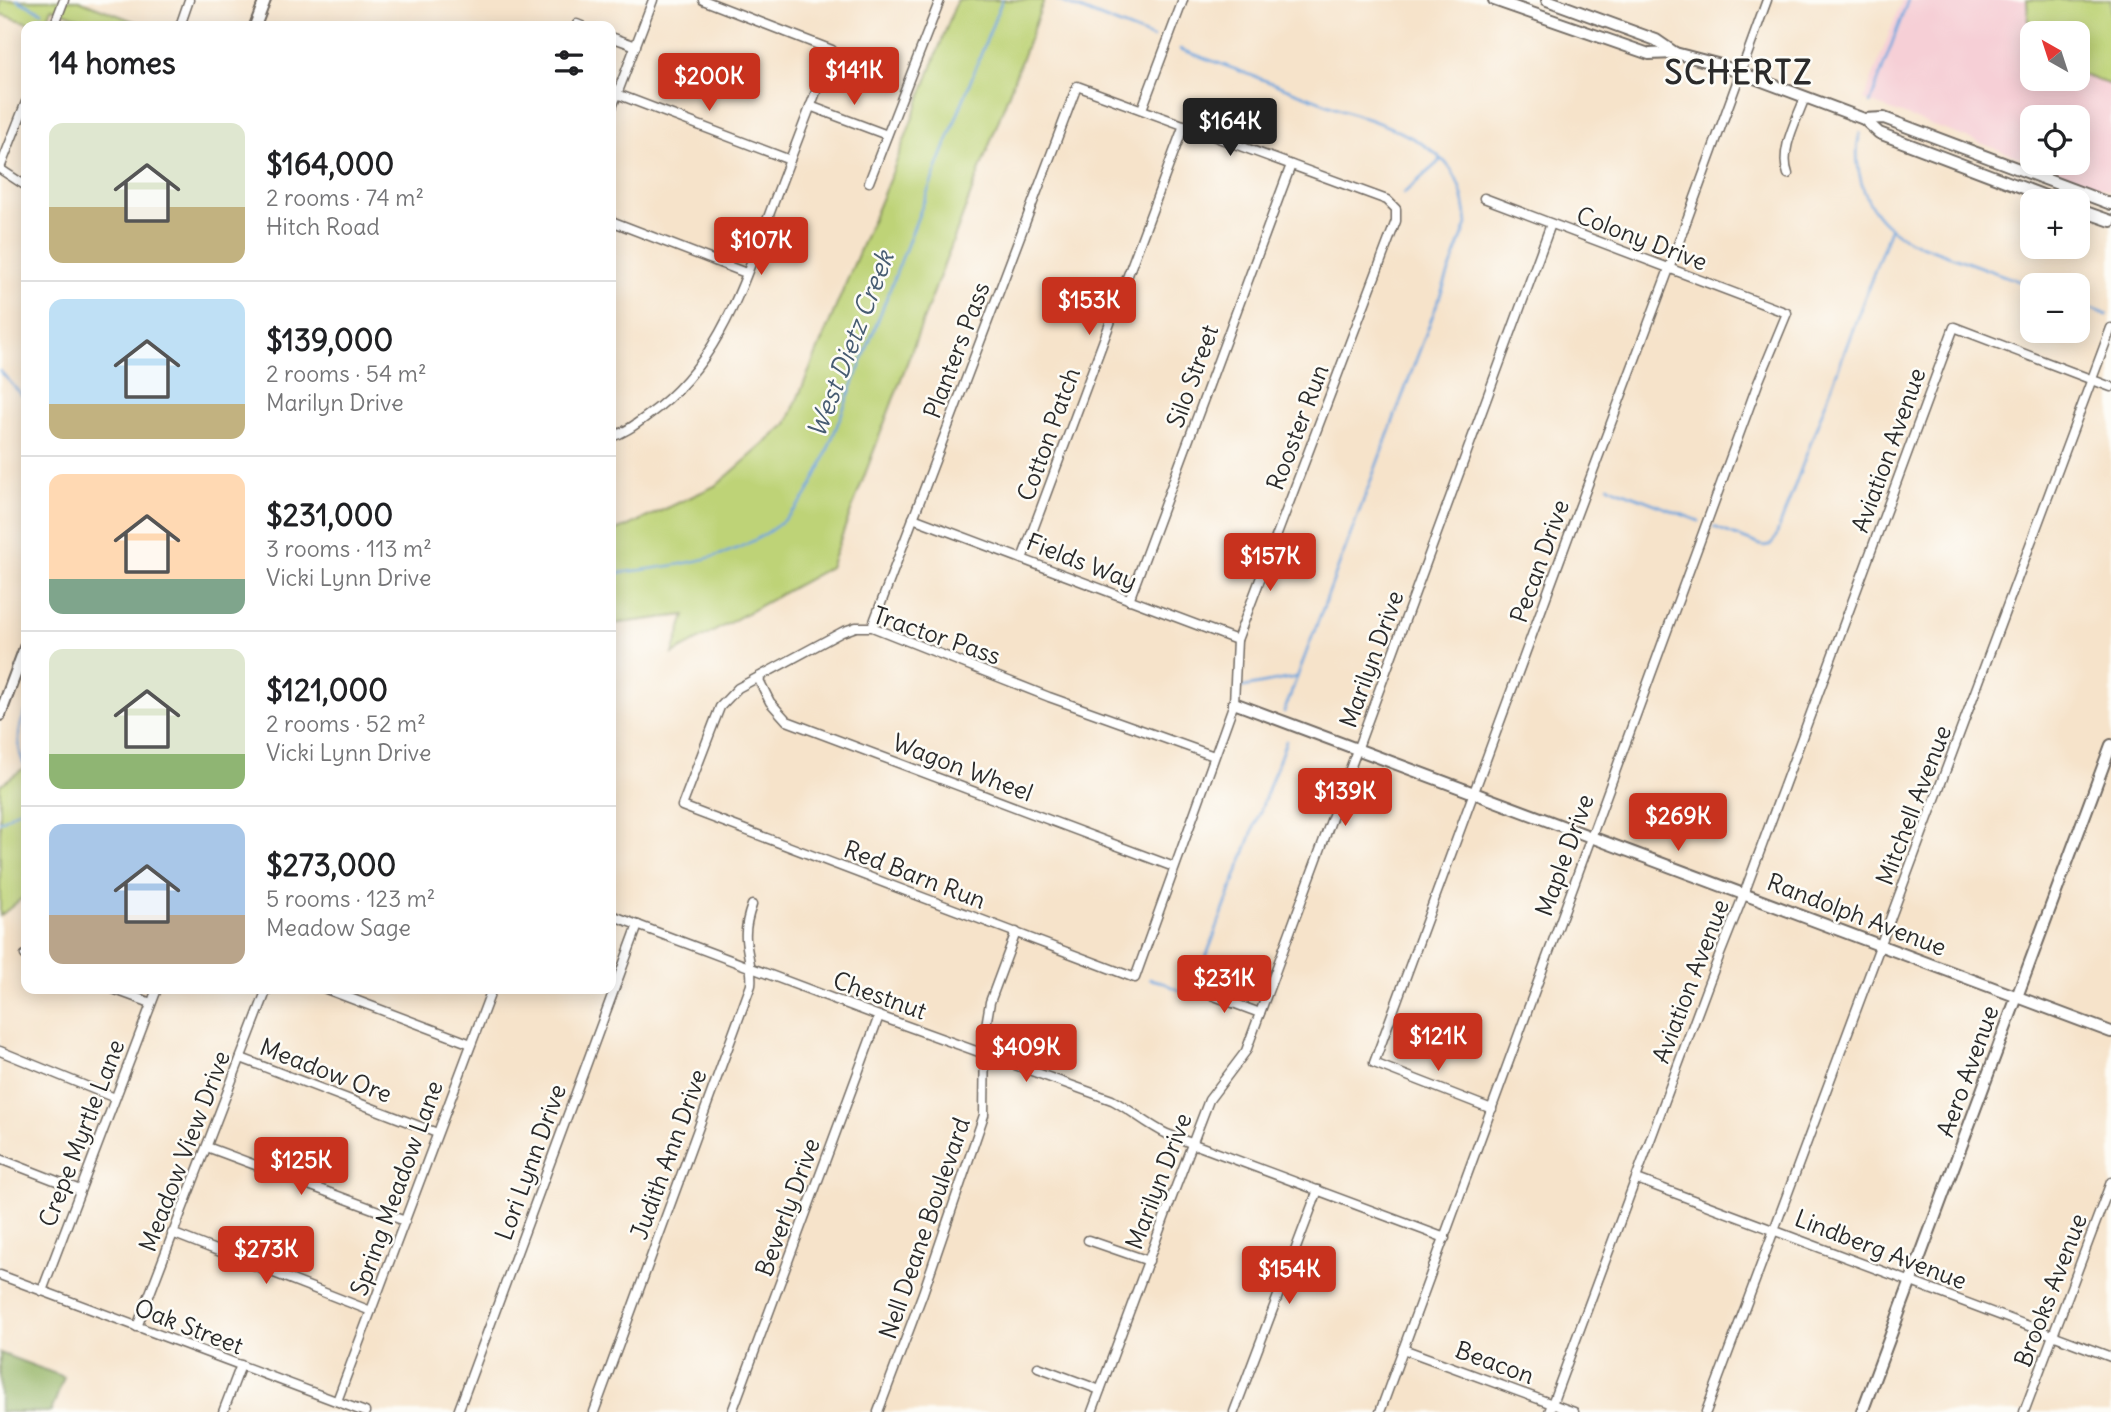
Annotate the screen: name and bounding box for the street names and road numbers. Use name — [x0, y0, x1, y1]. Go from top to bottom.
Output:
street label: Colony Drive — [1572, 199, 1712, 277]
street label: Planters Pass — [916, 278, 996, 422]
street label: Silo Street — [1160, 320, 1224, 432]
street label: Rooster Run — [1259, 360, 1335, 494]
street label: Cotton Patch — [1010, 363, 1086, 505]
street label: Aviation Avenue — [1844, 364, 1932, 536]
street label: Pecan Drive — [1503, 495, 1575, 627]
street label: Fields Way — [1022, 526, 1142, 596]
street label: Marilyn Drive — [1332, 586, 1410, 732]
street label: Tractor Pass — [869, 599, 1005, 671]
street label: Mitchell Avenue — [1869, 721, 1957, 889]
street label: Wagon Wheel — [889, 726, 1037, 808]
street label: Maple Drive — [1528, 790, 1600, 920]
street label: Red Barn Run — [840, 833, 990, 915]
street label: Randolph Avenue — [1763, 866, 1951, 962]
street label: Aviation Avenue — [1645, 895, 1735, 1067]
street label: Chestnut — [829, 964, 931, 1026]
street label: Aero Avenue — [1929, 1001, 2005, 1141]
street label: Meadow Ore — [256, 1031, 396, 1109]
street label: Crepe Myrtle Lane — [31, 1035, 131, 1231]
street label: Meadow View Drive — [132, 1046, 236, 1256]
street label: Judith Ann Drive — [623, 1065, 713, 1243]
street label: Spring Meadow Lane — [343, 1076, 449, 1300]
street label: Lori Lynn Drive — [488, 1080, 572, 1244]
street label: Marilyn Drive — [1118, 1109, 1198, 1253]
street label: Nell Deane Boulevard — [872, 1113, 976, 1343]
street label: Beverly Drive — [748, 1134, 826, 1280]
street label: Lindberg Avenue — [1791, 1202, 1971, 1296]
street label: Brooks Avenue — [2007, 1209, 2093, 1371]
street label: Oak Street — [130, 1292, 248, 1360]
street label: Beacon — [1452, 1334, 1539, 1390]

